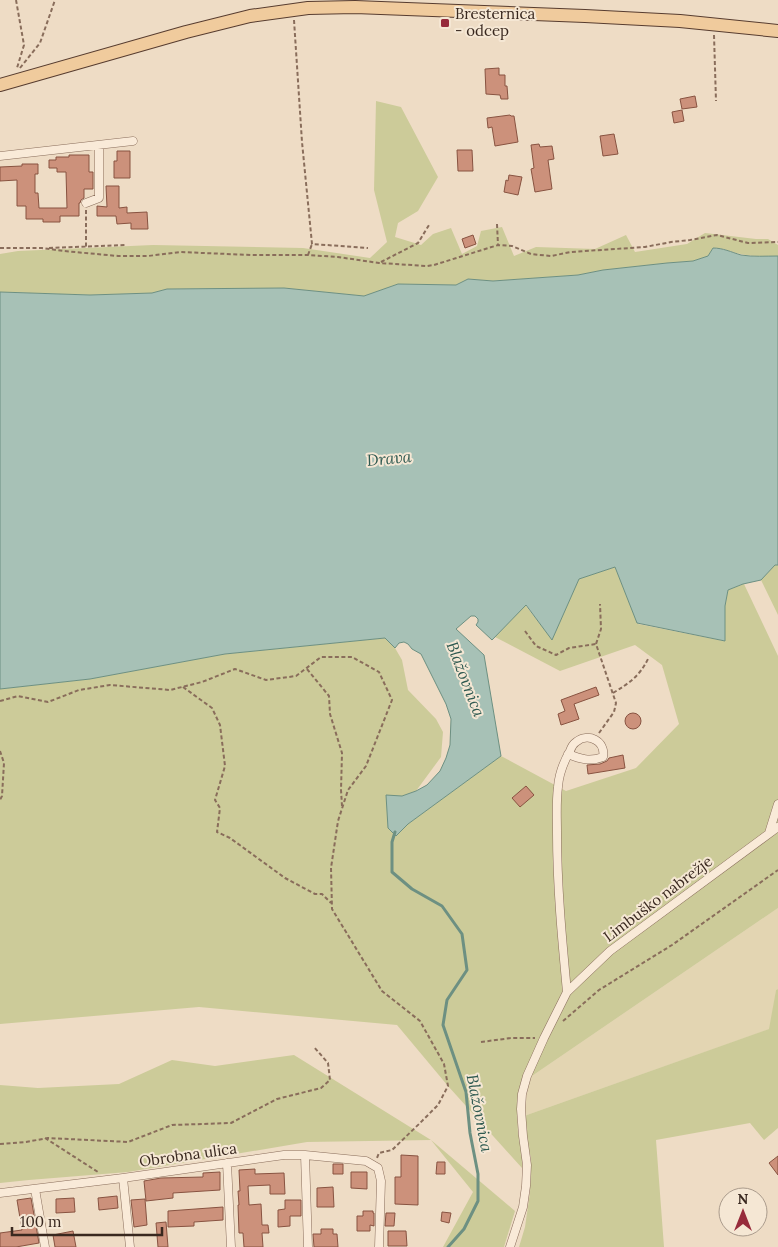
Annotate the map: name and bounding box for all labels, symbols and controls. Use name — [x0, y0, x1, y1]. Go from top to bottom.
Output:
place label: Bresternica - odcep — [455, 4, 535, 40]
marker: Bresternica - odcep — [439, 17, 451, 29]
water label: Drava — [366, 446, 412, 470]
water label: Blažovnica — [443, 639, 490, 720]
street label: Limbuško nabrežje — [600, 851, 716, 946]
water label: Blažovnica — [463, 1072, 497, 1154]
street label: Obrobna ulica — [138, 1138, 238, 1171]
north arrow — [718, 1187, 768, 1237]
text: N — [738, 1190, 749, 1208]
scale bar — [12, 1204, 162, 1236]
text: 100 m — [20, 1212, 61, 1231]

